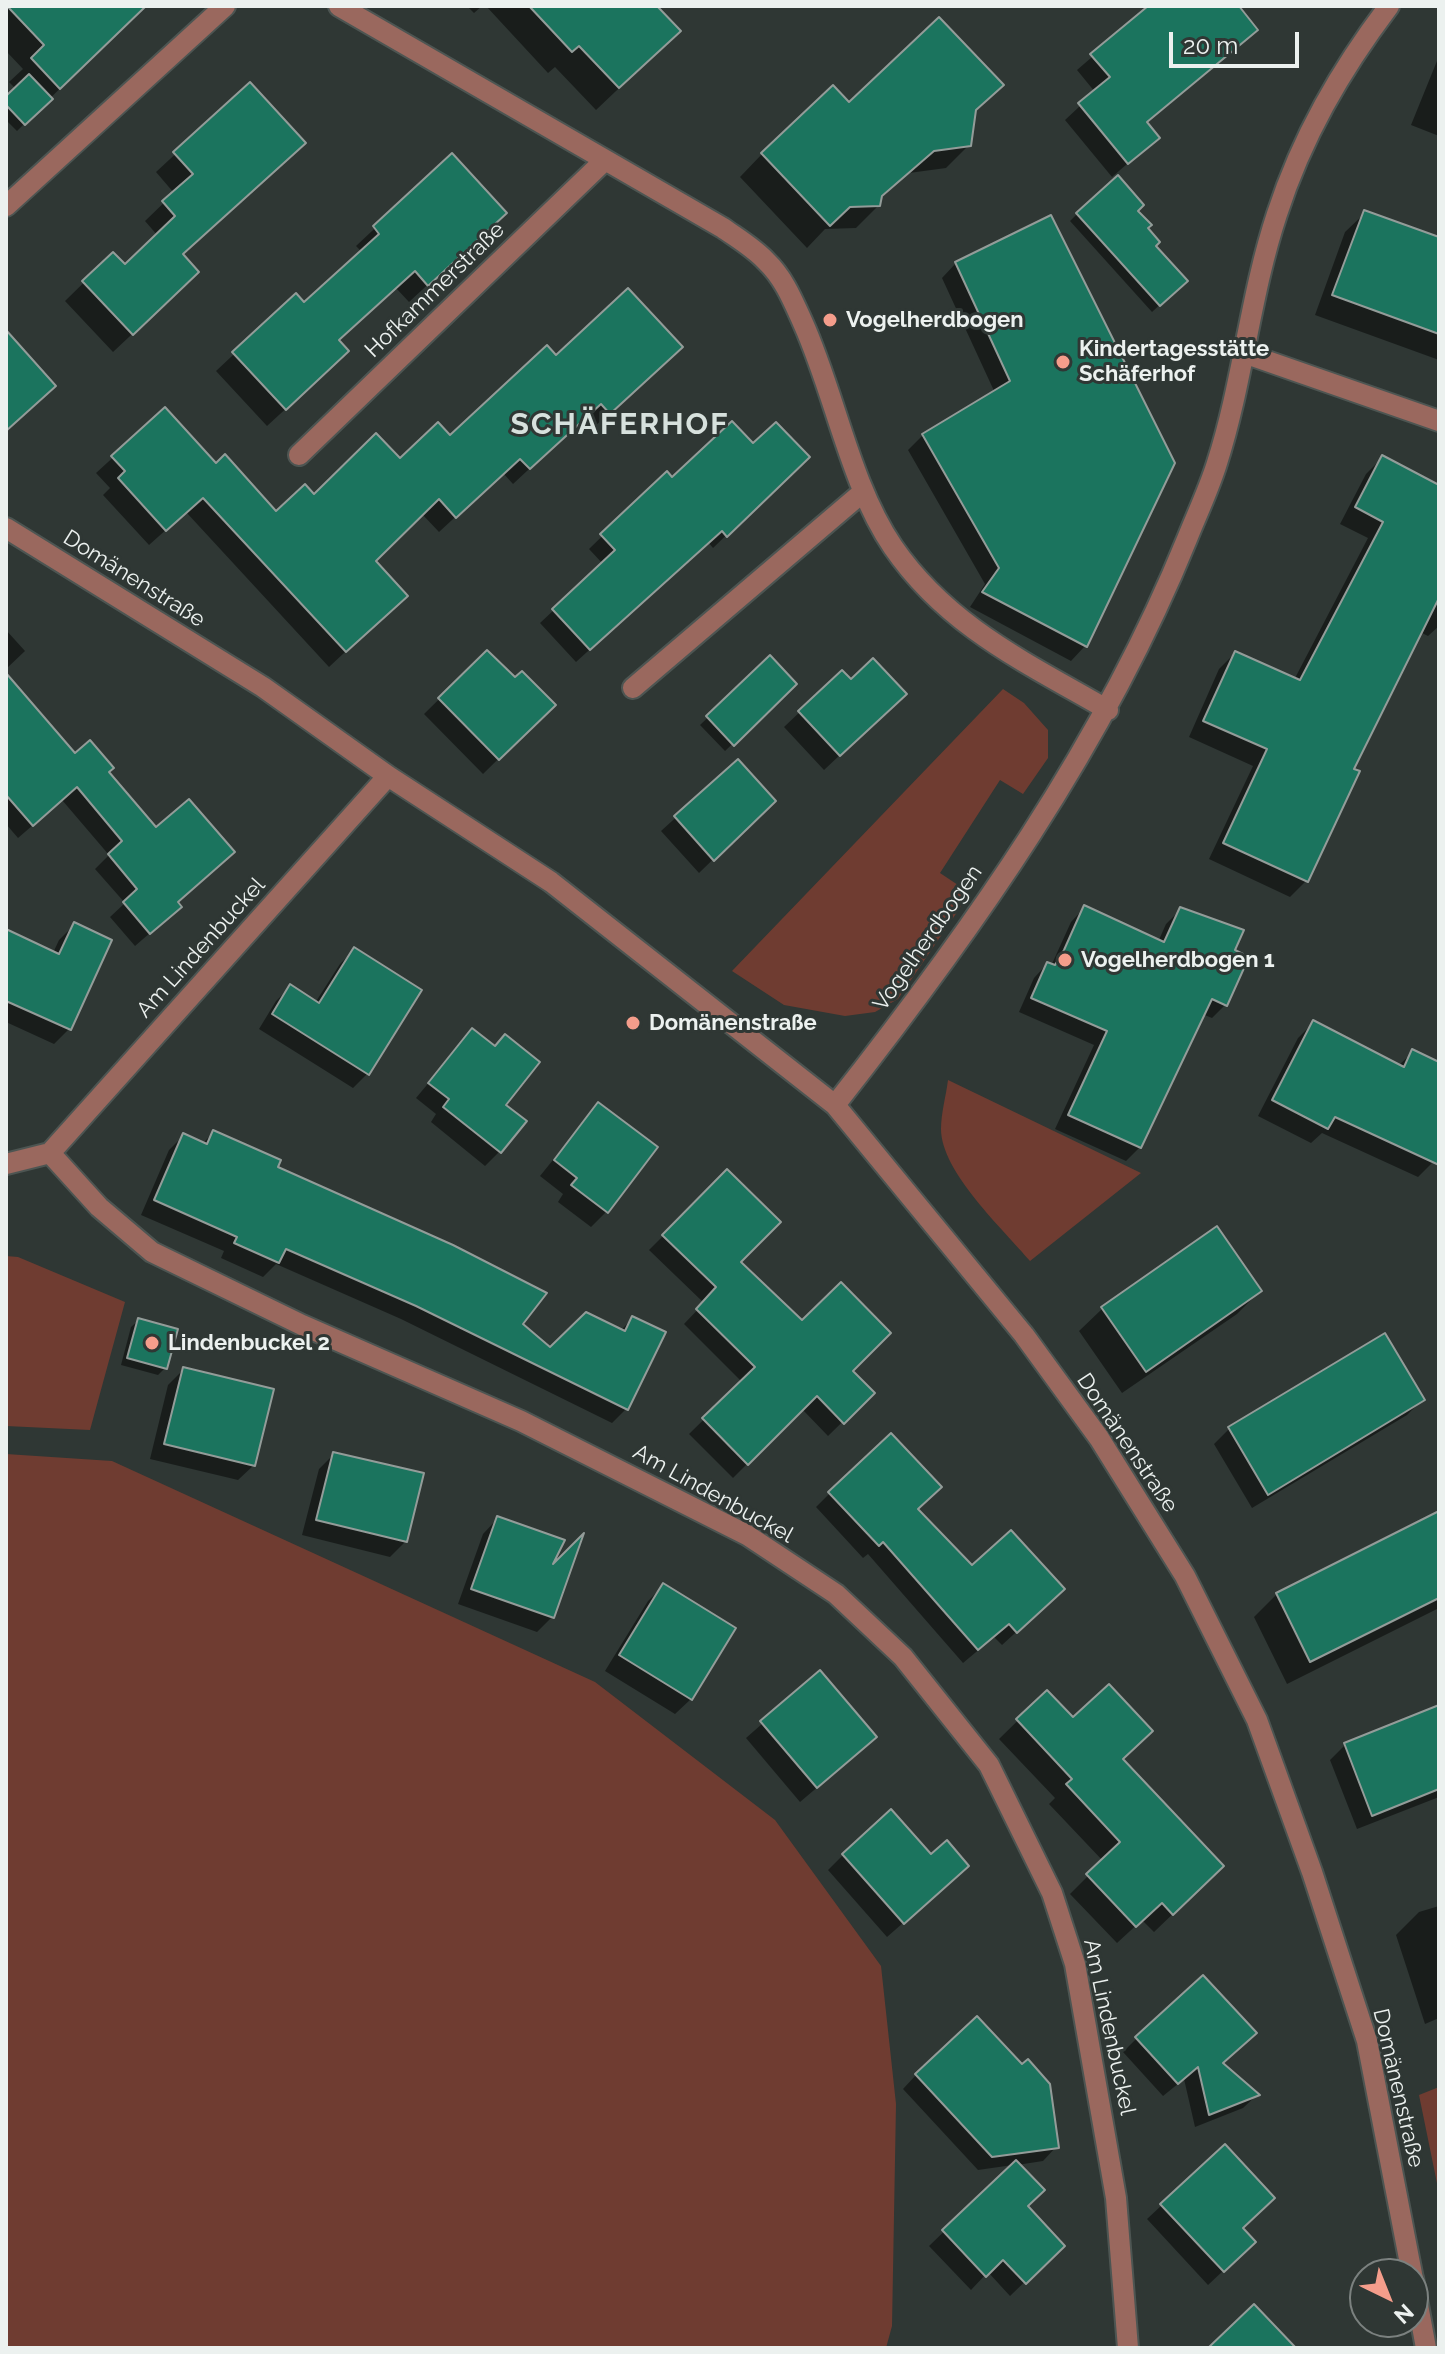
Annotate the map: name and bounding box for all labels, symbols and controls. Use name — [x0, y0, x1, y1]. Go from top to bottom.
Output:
scale bar — [1173, 16, 1303, 66]
text: 20 m — [1183, 31, 1238, 60]
street label: Hofkammerstraße — [360, 217, 510, 363]
place label: Vogelherdbogen — [846, 307, 1024, 333]
marker: Vogelherdbogen — [821, 311, 839, 329]
place label: Kindertagesstätte Schäferhof — [1079, 336, 1269, 388]
marker: Kindertagesstätte Schäferhof — [1054, 353, 1072, 371]
district label: SCHÄFERHOF — [511, 407, 729, 443]
street label: Domänenstraße — [58, 525, 210, 633]
street label: Vogelherdbogen — [868, 860, 988, 1016]
street label: Am Lindenbuckel — [131, 873, 271, 1023]
place label: Vogelherdbogen 1 — [1081, 947, 1275, 973]
marker: Vogelherdbogen 1 — [1056, 951, 1074, 969]
place label: Domänenstraße — [649, 1010, 817, 1036]
marker: Domänenstraße — [624, 1014, 642, 1032]
place label: Lindenbuckel 2 — [168, 1330, 330, 1356]
marker: Lindenbuckel 2 — [143, 1334, 161, 1352]
street label: Domänenstraße — [1071, 1368, 1183, 1518]
street label: Am Lindenbuckel — [628, 1439, 798, 1549]
street label: Am Lindenbuckel — [1077, 1937, 1141, 2117]
street label: Domänenstraße — [1367, 2006, 1429, 2170]
north arrow — [1349, 2258, 1429, 2338]
text: N — [1389, 2299, 1419, 2329]

